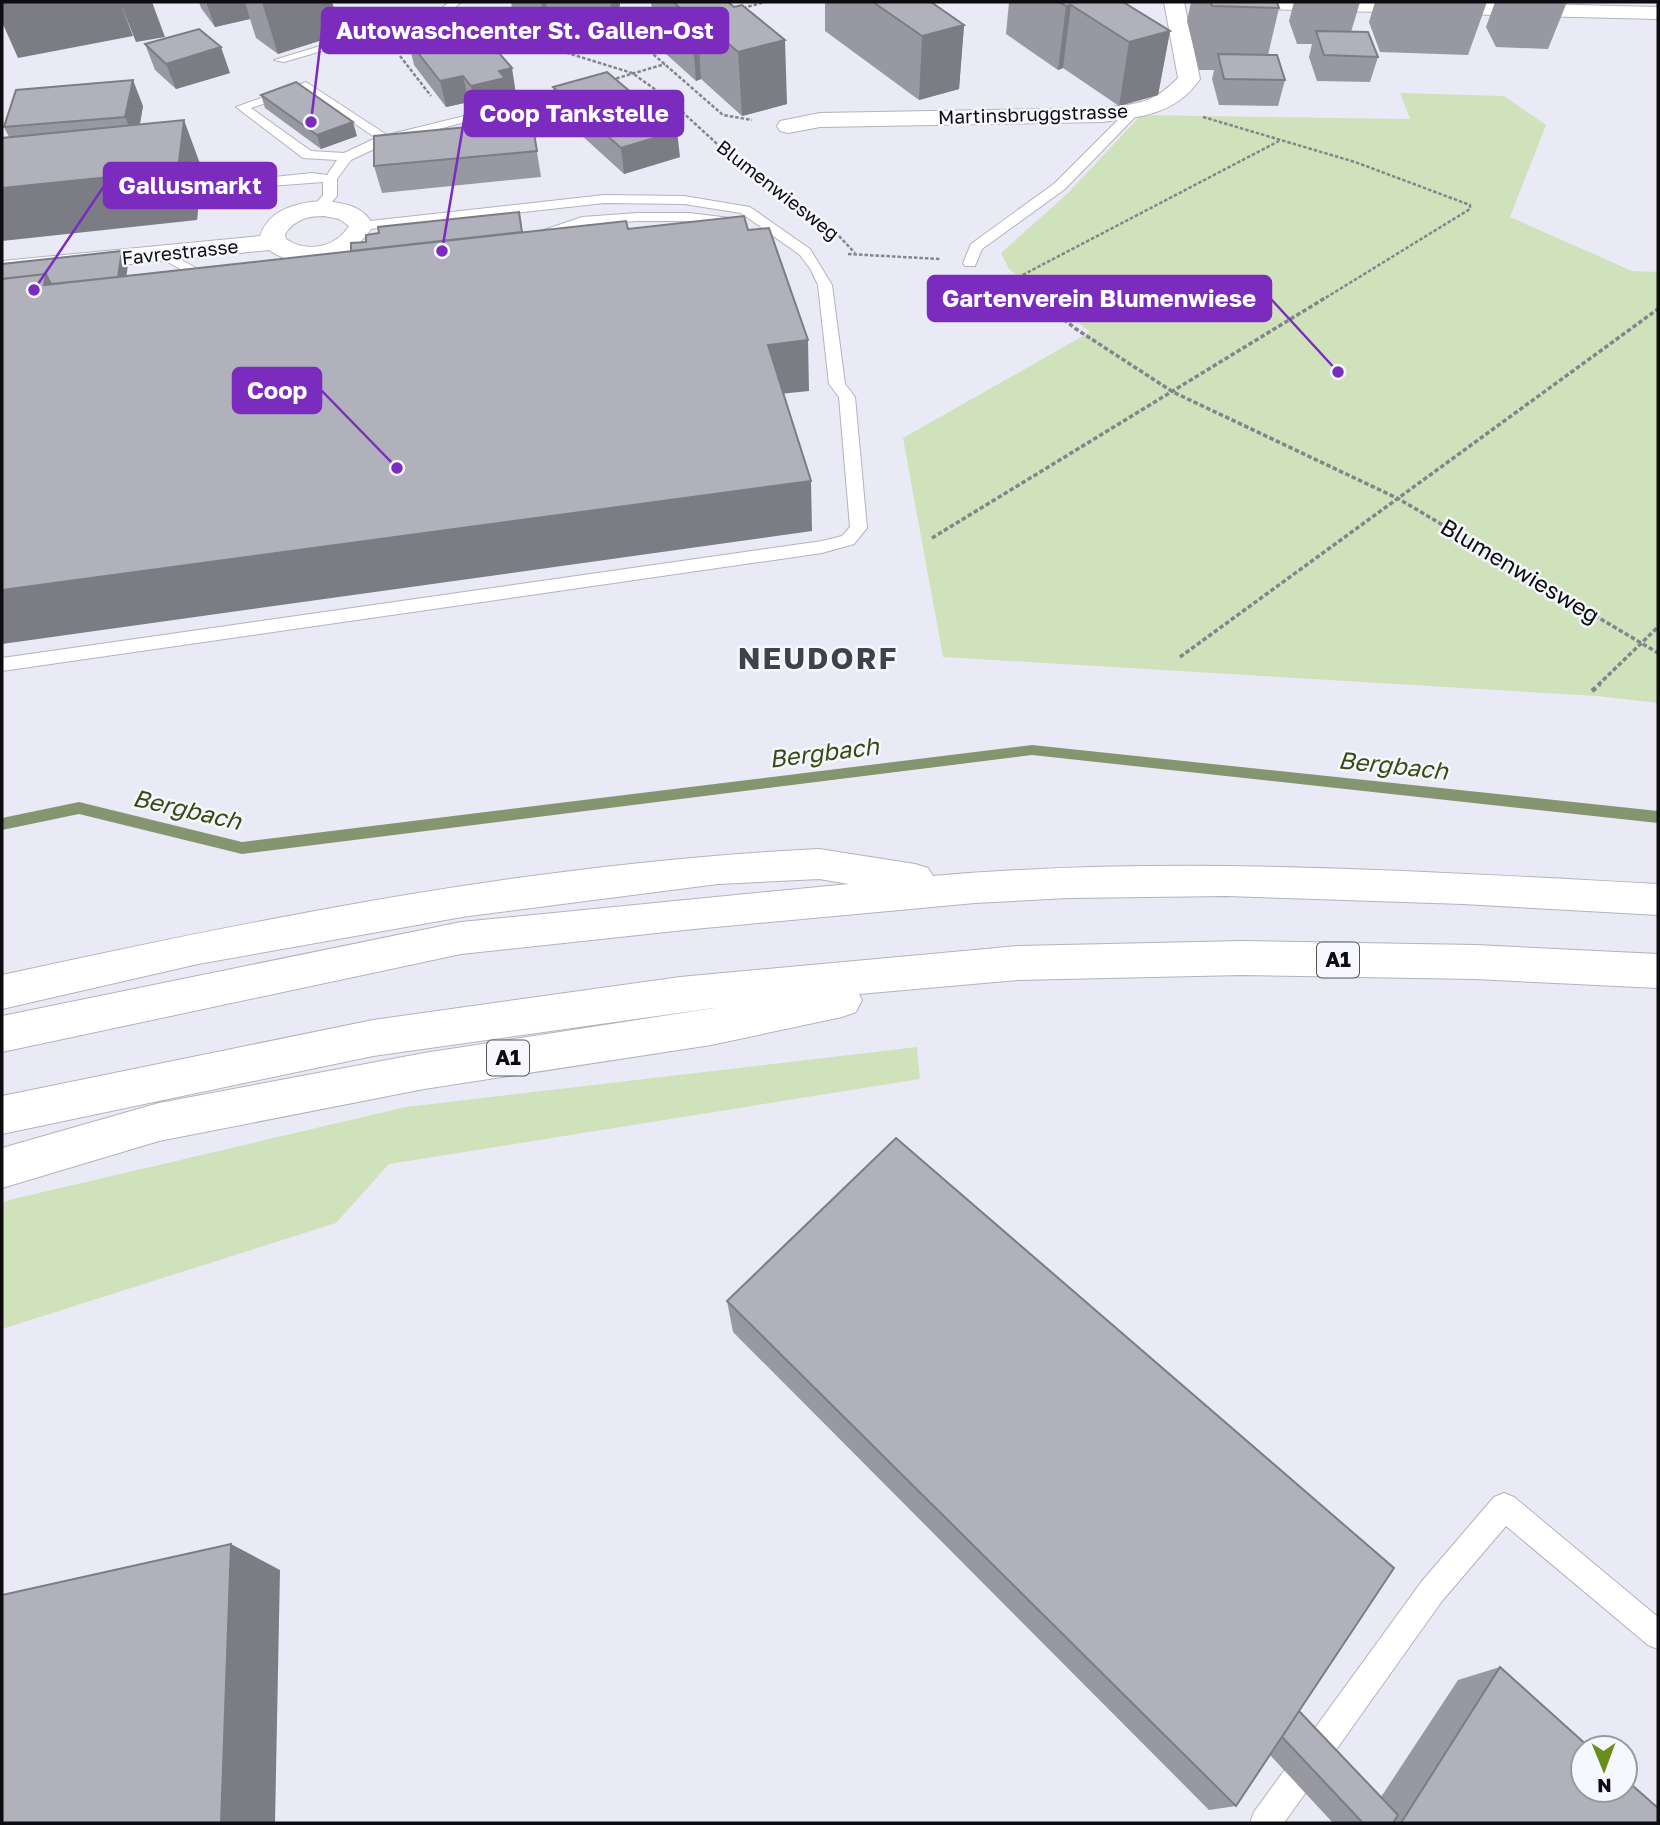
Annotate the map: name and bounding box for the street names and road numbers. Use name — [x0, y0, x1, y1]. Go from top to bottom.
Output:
street label: Martinsbruggstrasse — [938, 99, 1128, 128]
street label: Blumenwiesweg — [712, 135, 844, 245]
street label: Favrestrasse — [121, 234, 239, 269]
street label: Blumenwiesweg — [1436, 512, 1605, 629]
road number: A1 — [1317, 942, 1359, 978]
road number: A1 — [487, 1040, 529, 1076]

